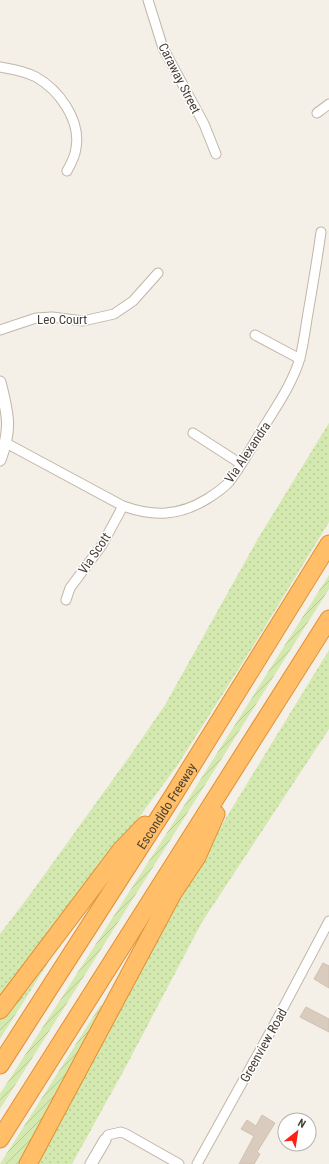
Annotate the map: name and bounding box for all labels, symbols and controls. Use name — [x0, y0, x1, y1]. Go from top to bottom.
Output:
street label: Caraway Street — [155, 41, 204, 116]
street label: Leo Court — [37, 312, 87, 327]
street label: Via Alexandra — [221, 419, 273, 486]
street label: Via Scott — [75, 530, 114, 577]
street label: Escondido Freeway — [134, 760, 200, 852]
street label: Greenview Road — [237, 1006, 290, 1085]
north arrow — [277, 1112, 317, 1152]
text: N — [296, 1116, 308, 1131]

